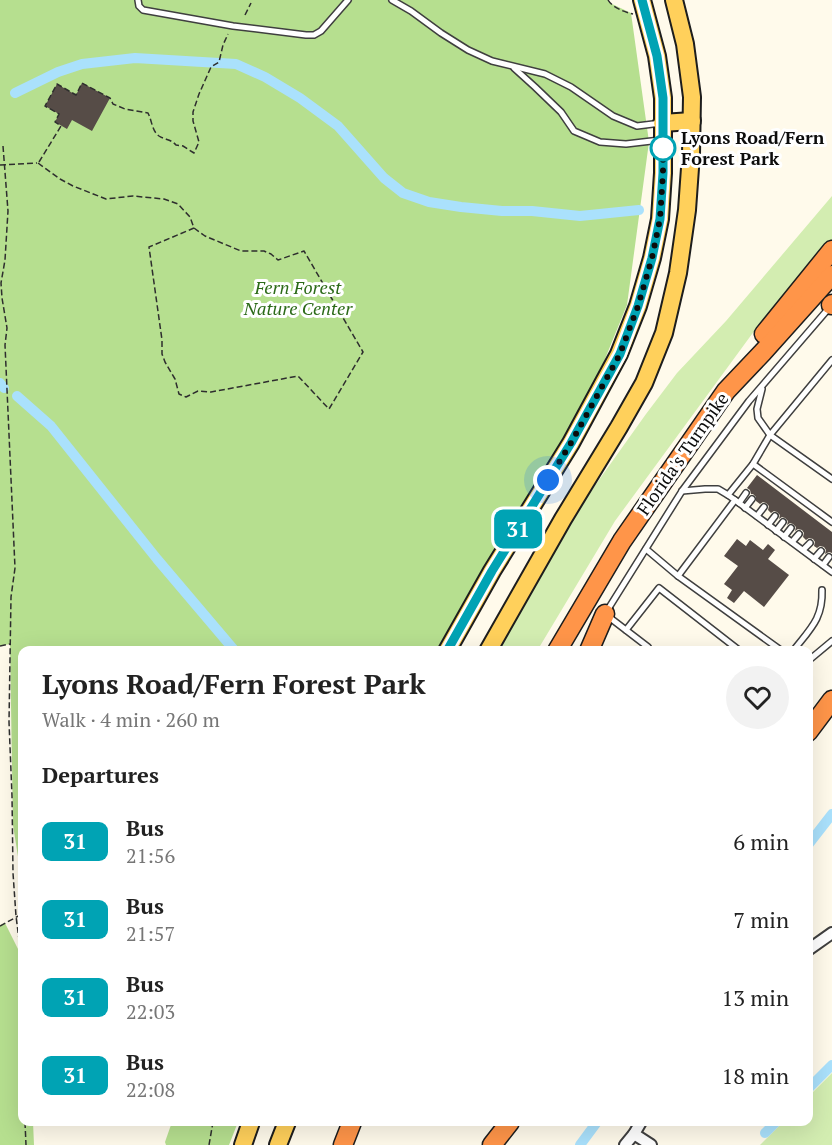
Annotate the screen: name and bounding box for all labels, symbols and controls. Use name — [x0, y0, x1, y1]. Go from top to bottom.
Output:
place label: Lyons Road/Fern Forest Park — [681, 125, 825, 170]
marker: Lyons Road/Fern Forest Park — [650, 135, 676, 161]
park label: Fern Forest Nature Center — [243, 275, 353, 320]
street label: Florida's Turnpike — [631, 387, 733, 519]
your location — [533, 465, 563, 495]
line badge: 31 — [491, 510, 545, 548]
text: 31 — [506, 515, 530, 543]
text: Lyons Road/Fern Forest Park — [42, 665, 425, 702]
button: heart — [726, 666, 789, 729]
text: Walk · 4 min · 260 m — [42, 706, 220, 733]
text: Departures — [42, 760, 159, 789]
text: Bus — [126, 813, 164, 842]
text: 31 — [63, 827, 87, 855]
text: 6 min — [733, 827, 789, 856]
text: 21:56 — [126, 842, 175, 869]
text: Bus — [126, 891, 164, 920]
text: 31 — [63, 905, 87, 933]
text: 7 min — [733, 905, 789, 934]
text: 21:57 — [126, 920, 175, 947]
text: Bus — [126, 969, 164, 998]
text: 31 — [63, 983, 87, 1011]
text: 13 min — [722, 983, 789, 1012]
text: 22:03 — [126, 998, 175, 1025]
text: Bus — [126, 1047, 164, 1076]
text: 31 — [63, 1061, 87, 1089]
text: 18 min — [722, 1061, 789, 1090]
text: 22:08 — [126, 1076, 175, 1103]

